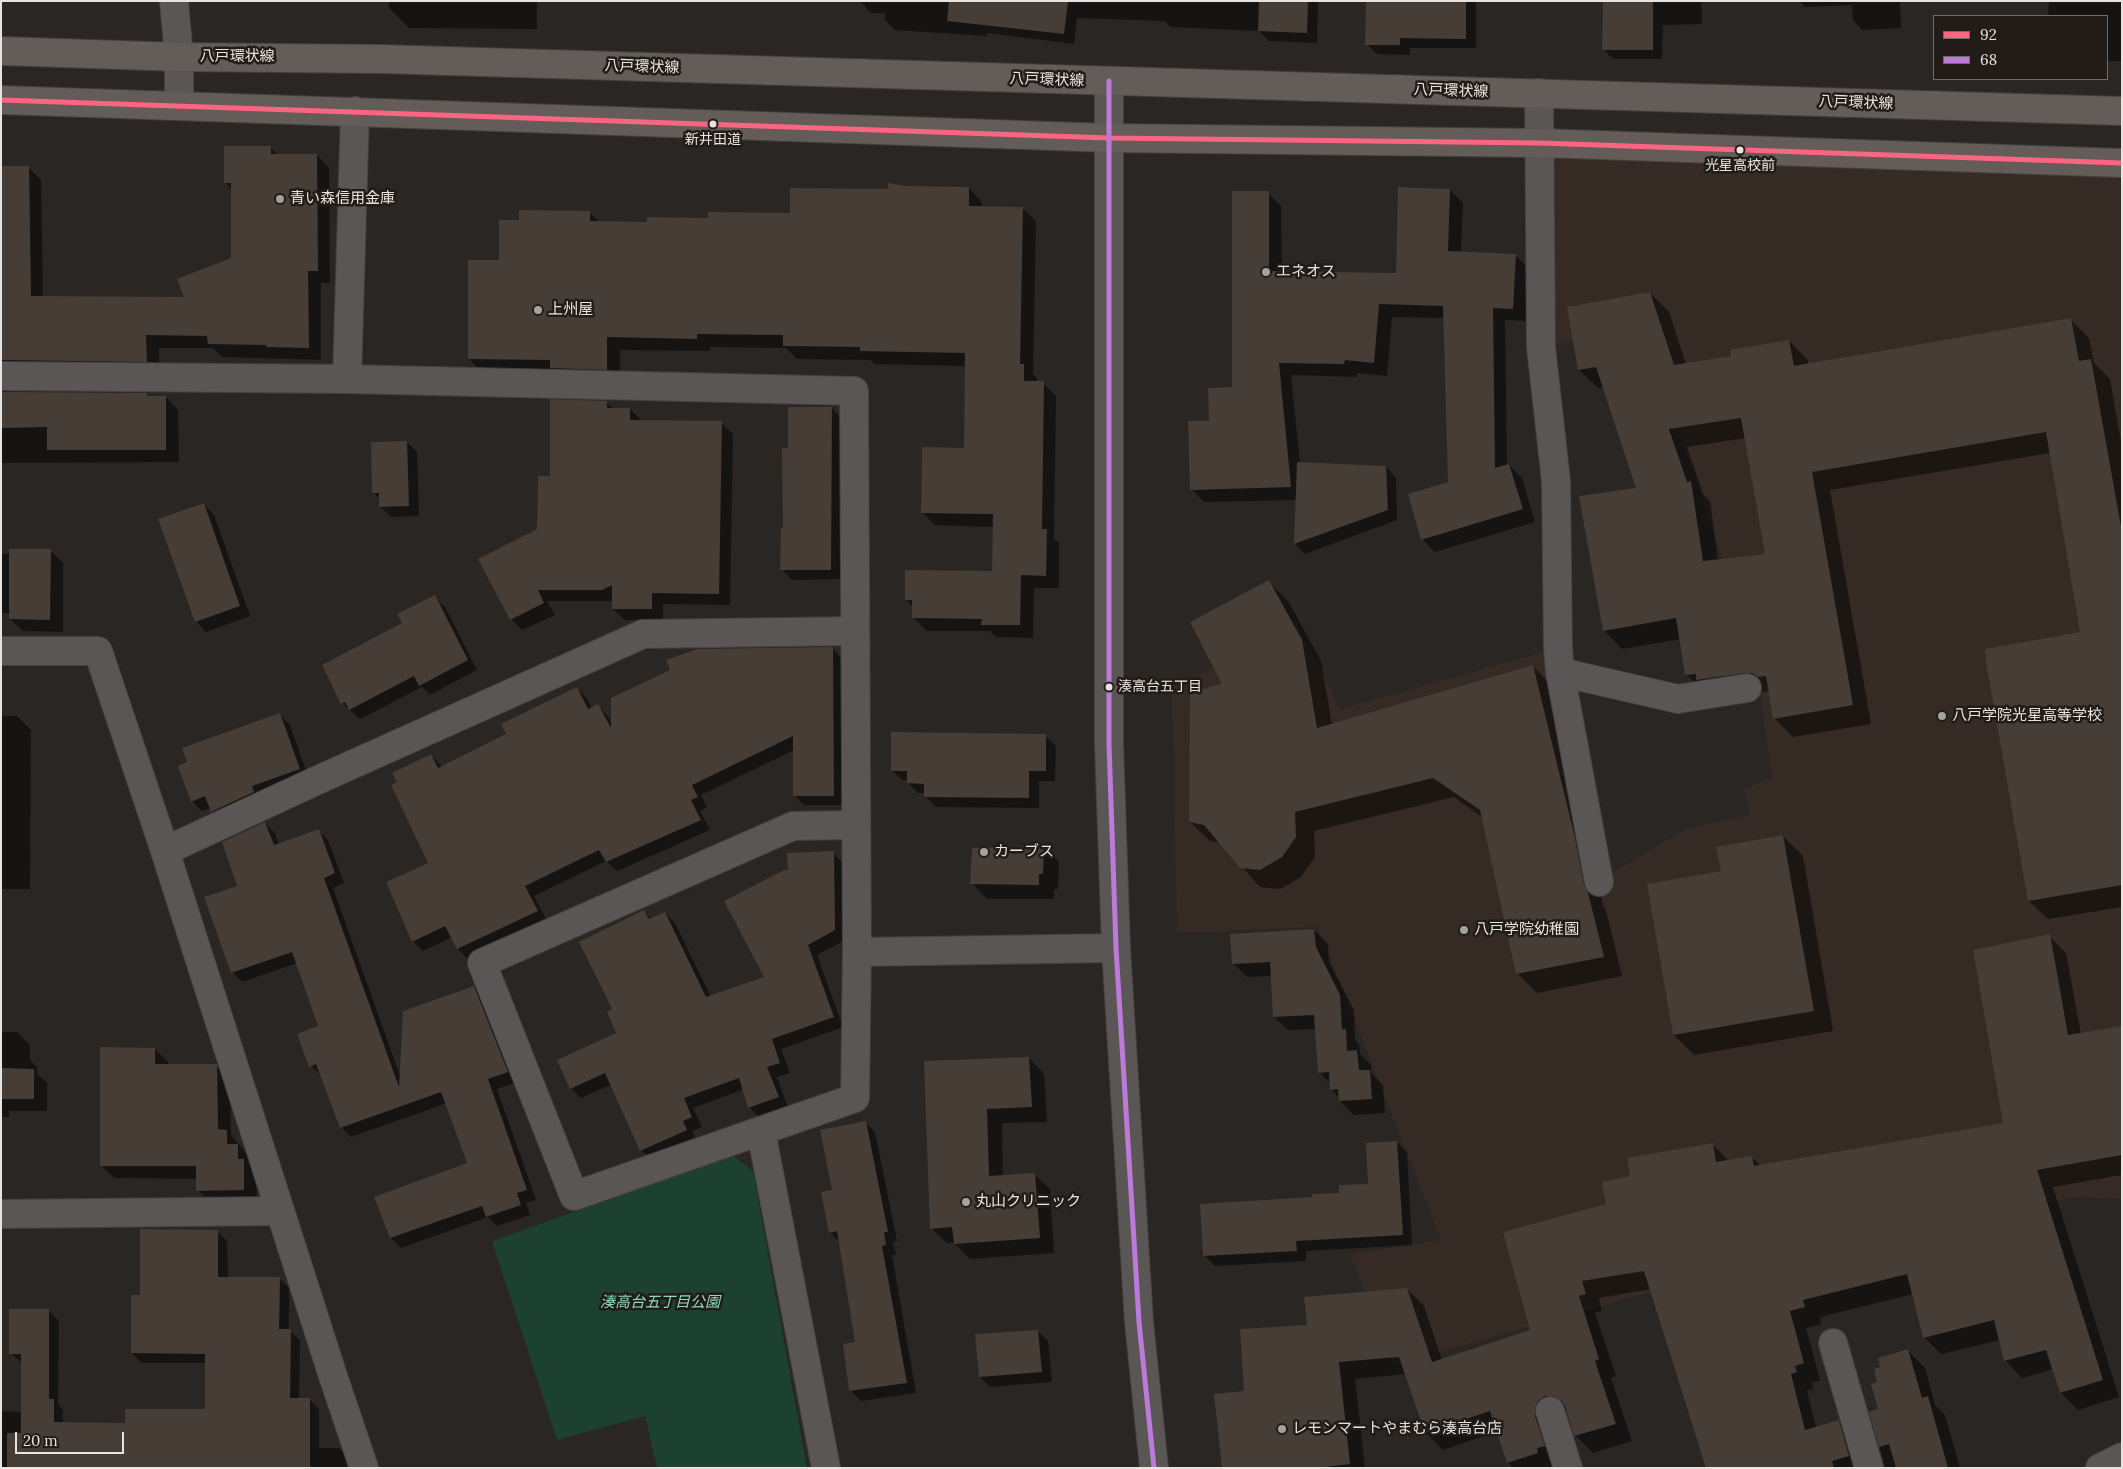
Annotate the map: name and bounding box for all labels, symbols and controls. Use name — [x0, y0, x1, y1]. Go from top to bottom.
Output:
legend — [1933, 15, 2108, 80]
text: 92 — [1980, 25, 1997, 44]
street label: 八戸環状線 — [200, 48, 274, 66]
text: 68 — [1980, 50, 1997, 69]
street label: 八戸環状線 — [604, 57, 680, 77]
street label: 八戸環状線 — [1009, 70, 1085, 90]
street label: 八戸環状線 — [1413, 81, 1489, 101]
street label: 八戸環状線 — [1818, 93, 1894, 113]
marker: 新井田道 — [708, 119, 718, 129]
place label: 新井田道 — [685, 132, 741, 148]
marker: 光星高校前 — [1735, 145, 1745, 155]
place label: 光星高校前 — [1705, 158, 1775, 174]
place label: 青い森信用金庫 — [290, 190, 395, 208]
marker: 青い森信用金庫 — [274, 193, 286, 205]
place label: エネオス — [1276, 263, 1336, 281]
marker: エネオス — [1260, 266, 1272, 278]
place label: 上州屋 — [548, 301, 593, 319]
marker: 上州屋 — [532, 304, 544, 316]
place label: 湊高台五丁目 — [1118, 679, 1202, 695]
marker: 湊高台五丁目 — [1104, 682, 1114, 692]
place label: 八戸学院光星高等学校 — [1952, 707, 2102, 725]
marker: 八戸学院光星高等学校 — [1936, 710, 1948, 722]
place label: カーブス — [994, 843, 1054, 861]
marker: カーブス — [978, 846, 990, 858]
place label: 八戸学院幼稚園 — [1474, 921, 1579, 939]
marker: 八戸学院幼稚園 — [1458, 924, 1470, 936]
place label: 丸山クリニック — [976, 1193, 1081, 1211]
marker: 丸山クリニック — [960, 1196, 972, 1208]
park label: 湊高台五丁目公園 — [600, 1294, 720, 1312]
place label: レモンマートやまむら湊高台店 — [1292, 1420, 1502, 1438]
scale bar — [18, 1422, 126, 1454]
marker: レモンマートやまむら湊高台店 — [1276, 1423, 1288, 1435]
text: 20 m — [23, 1431, 58, 1450]

